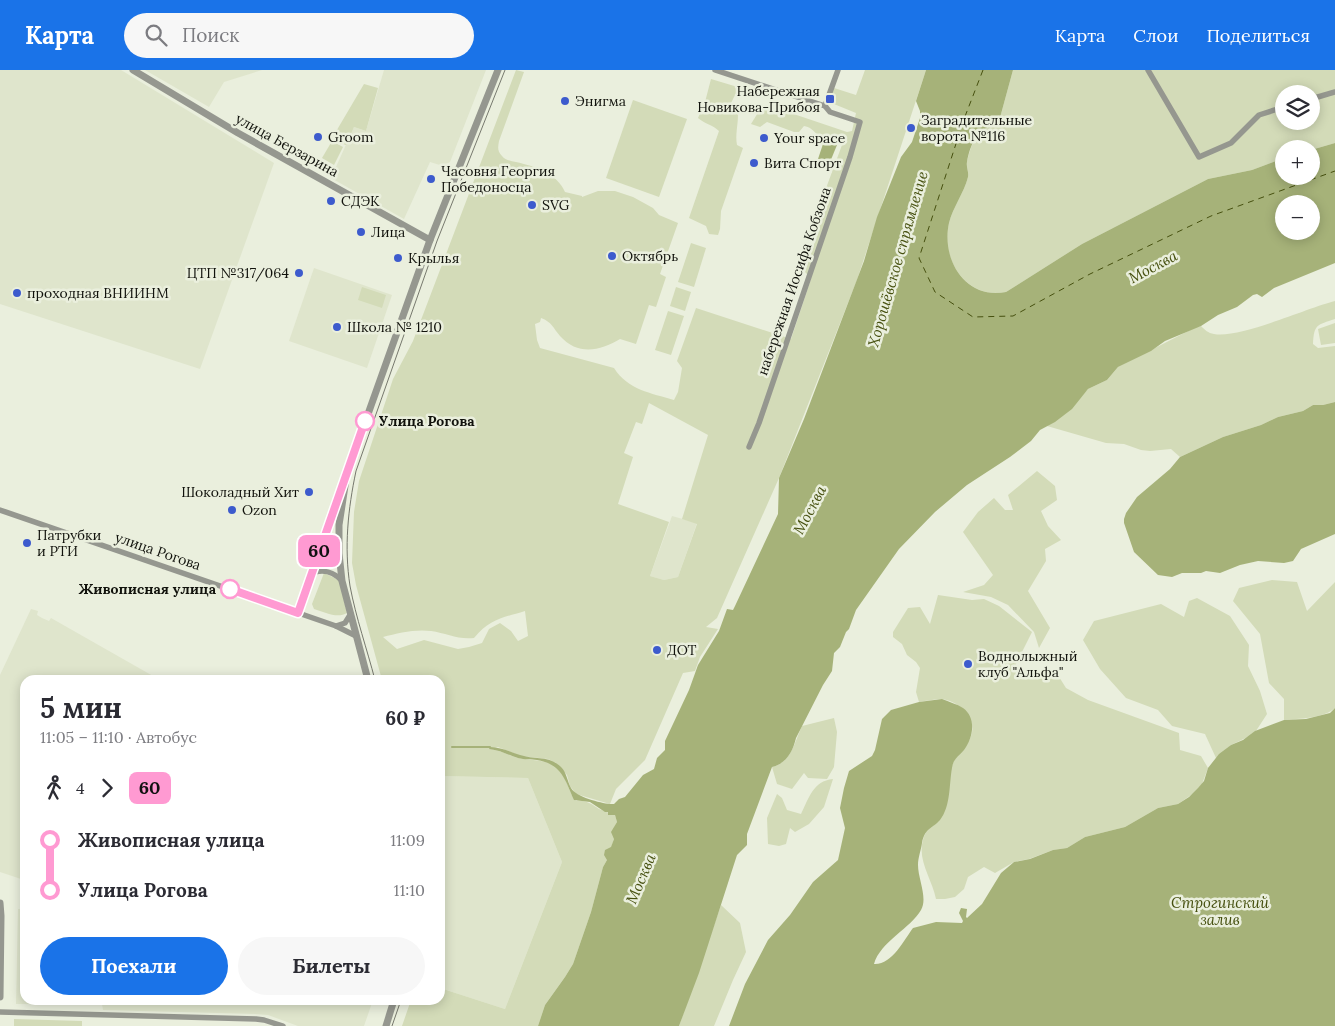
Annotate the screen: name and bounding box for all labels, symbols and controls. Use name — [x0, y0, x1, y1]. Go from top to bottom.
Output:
search box — [124, 13, 474, 58]
text: Карта — [25, 20, 94, 51]
icon: search — [142, 21, 170, 49]
text: Поиск — [182, 23, 240, 47]
text: Карта — [1055, 24, 1105, 47]
text: Слои — [1133, 24, 1178, 47]
text: Поделиться — [1206, 24, 1310, 47]
place label: Набережная Новикова-Прибоя — [697, 82, 820, 116]
map controls — [1275, 85, 1320, 240]
button: layers — [1275, 85, 1320, 130]
place label: Энигма — [575, 92, 626, 110]
marker: Набережная Новикова-Прибоя — [824, 93, 836, 105]
marker: Энигма — [559, 95, 571, 107]
street label: улица Берзарина — [232, 109, 342, 181]
place label: Заградительные ворота №116 — [921, 111, 1033, 145]
marker: Заградительные ворота №116 — [905, 122, 917, 134]
place label: Groom — [328, 128, 374, 146]
place label: Your space — [773, 129, 846, 147]
marker: Groom — [312, 131, 324, 143]
marker: Your space — [758, 132, 770, 144]
button: + — [1275, 140, 1320, 185]
place label: Вита Спорт — [764, 154, 841, 172]
marker: Вита Спорт — [748, 157, 760, 169]
place label: Часовня Георгия Победоносца — [441, 162, 555, 196]
water label: Хорошёвское спрямление — [863, 169, 932, 349]
marker: Часовня Георгия Победоносца — [425, 173, 437, 185]
street label: набережная Иосифа Кобзона — [753, 185, 835, 377]
place label: СДЭК — [341, 192, 380, 210]
marker: СДЭК — [325, 195, 337, 207]
button: − — [1275, 195, 1320, 240]
place label: SVG — [542, 196, 570, 214]
marker: SVG — [526, 199, 538, 211]
place label: Лица — [371, 223, 405, 241]
marker: Лица — [355, 226, 367, 238]
water label: Москва — [1125, 245, 1181, 287]
place label: Октябрь — [622, 247, 678, 265]
place label: Крылья — [408, 249, 459, 267]
marker: Октябрь — [606, 250, 618, 262]
marker: Крылья — [392, 252, 404, 264]
place label: ЦТП №317/064 — [187, 264, 289, 282]
marker: ЦТП №317/064 — [293, 267, 305, 279]
place label: проходная ВНИИНМ — [27, 284, 169, 302]
marker: проходная ВНИИНМ — [11, 287, 23, 299]
place label: Школа № 1210 — [347, 318, 442, 336]
marker: Школа № 1210 — [331, 321, 343, 333]
marker: Улица Рогова — [355, 411, 375, 431]
place label: Улица Рогова — [379, 412, 475, 430]
water label: Москва — [789, 481, 831, 537]
place label: Шоколадный Хит — [181, 483, 299, 501]
marker: Шоколадный Хит — [303, 486, 315, 498]
place label: Ozon — [242, 501, 277, 519]
marker: Ozon — [226, 504, 238, 516]
place label: Патрубки и РТИ — [37, 526, 101, 560]
street label: улица Рогова — [113, 528, 203, 574]
line badge: 60 — [296, 535, 342, 567]
marker: Патрубки и РТИ — [21, 537, 33, 549]
text: 60 — [308, 539, 330, 562]
marker: Живописная улица — [220, 579, 240, 599]
place label: Живописная улица — [79, 580, 217, 598]
place label: ДОТ — [667, 641, 696, 659]
marker: ДОТ — [651, 644, 663, 656]
place label: Воднолыжный клуб "Альфа" — [978, 647, 1078, 681]
marker: Воднолыжный клуб "Альфа" — [962, 658, 974, 670]
text: 5 мин — [40, 690, 122, 726]
text: 60 ₽ — [385, 706, 425, 730]
text: 11:05 – 11:10 · Автобус — [40, 727, 197, 747]
icon: walk — [40, 774, 68, 802]
icon: forward — [93, 774, 121, 802]
text: 60 — [139, 776, 161, 799]
text: 4 — [76, 778, 85, 798]
text: Живописная улица — [78, 828, 264, 852]
text: 11:09 — [390, 830, 425, 850]
water label: Москва — [622, 850, 660, 907]
text: Улица Рогова — [78, 878, 208, 902]
text: 11:10 — [394, 880, 425, 900]
water label: Строгинский залив — [1171, 893, 1269, 929]
button: Поехали — [40, 937, 228, 995]
button: Билеты — [238, 937, 425, 995]

